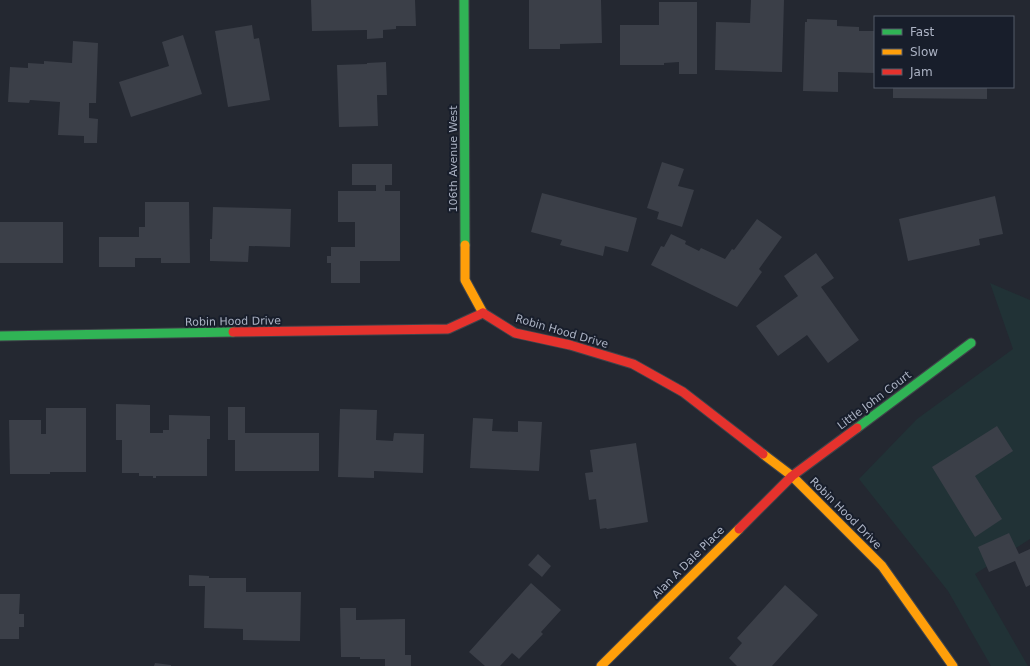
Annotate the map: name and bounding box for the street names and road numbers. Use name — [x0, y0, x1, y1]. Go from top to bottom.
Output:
street label: 106th Avenue West — [447, 105, 460, 213]
street label: Robin Hood Drive — [514, 312, 610, 351]
street label: Robin Hood Drive — [185, 314, 281, 329]
street label: Little John Court — [835, 368, 914, 432]
street label: Robin Hood Drive — [807, 475, 884, 552]
street label: Alan A Dale Place — [650, 523, 727, 601]

